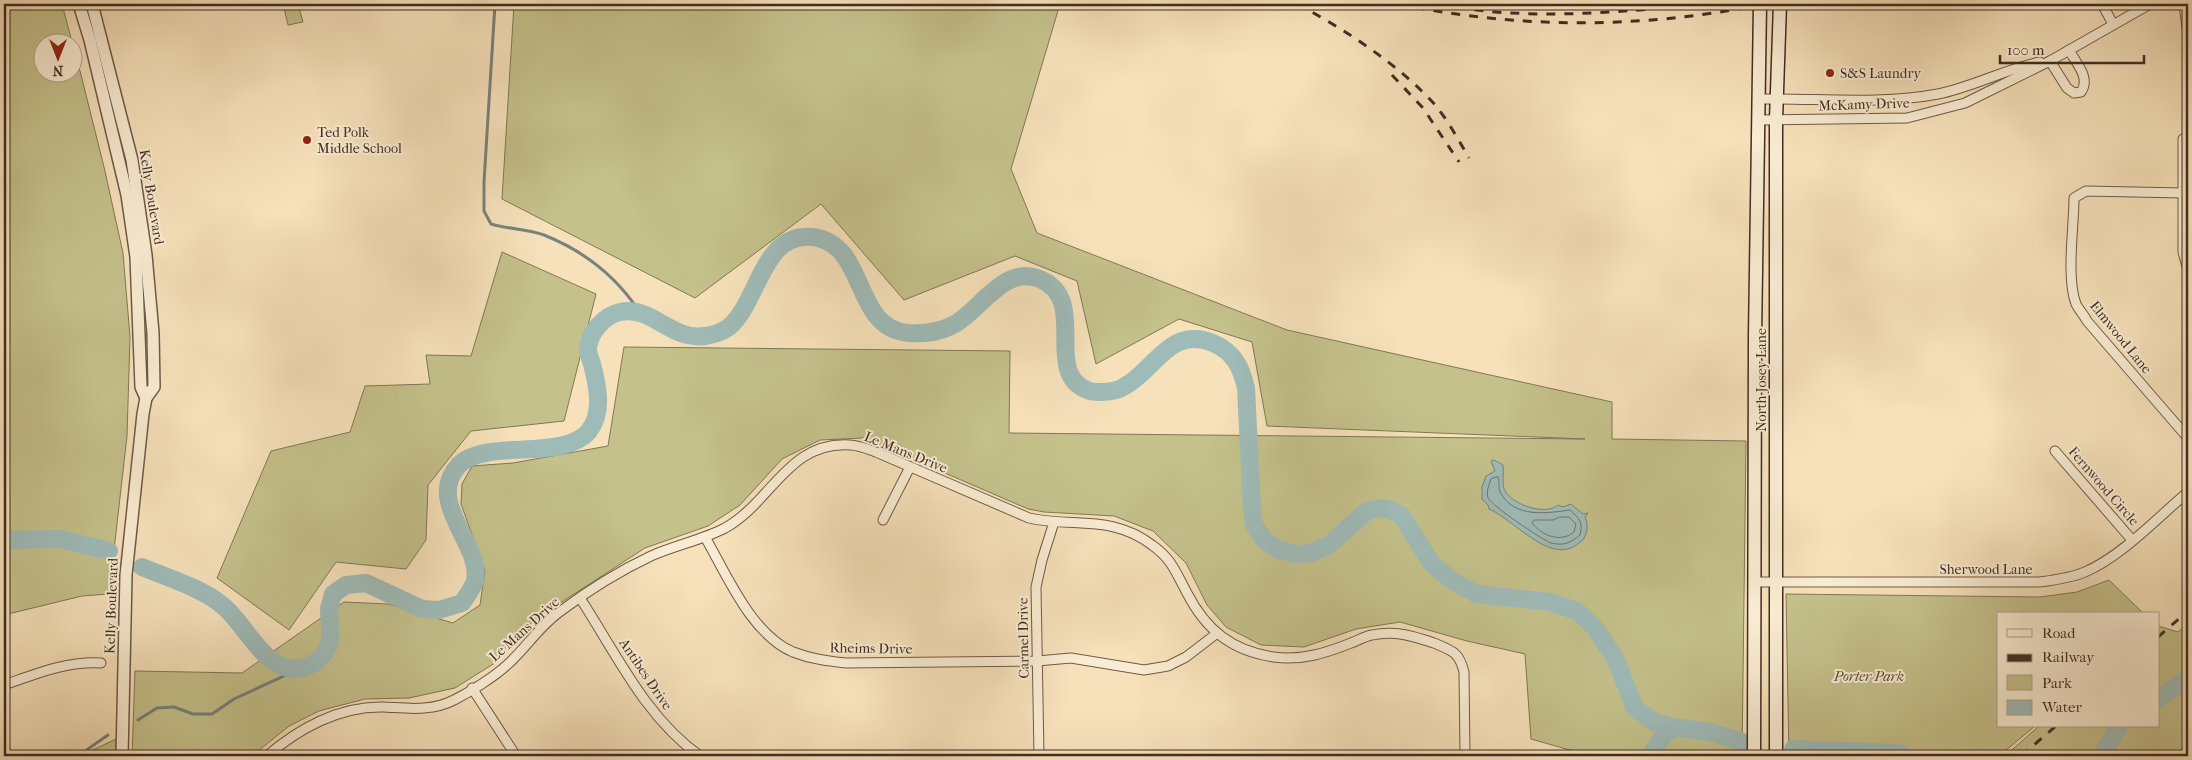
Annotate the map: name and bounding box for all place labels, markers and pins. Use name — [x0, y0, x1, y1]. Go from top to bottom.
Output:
place label: S&S Laundry — [1840, 65, 1921, 82]
marker: S&S Laundry — [1824, 67, 1836, 79]
place label: Ted Polk Middle School — [317, 124, 402, 157]
marker: Ted Polk Middle School — [301, 134, 313, 146]

